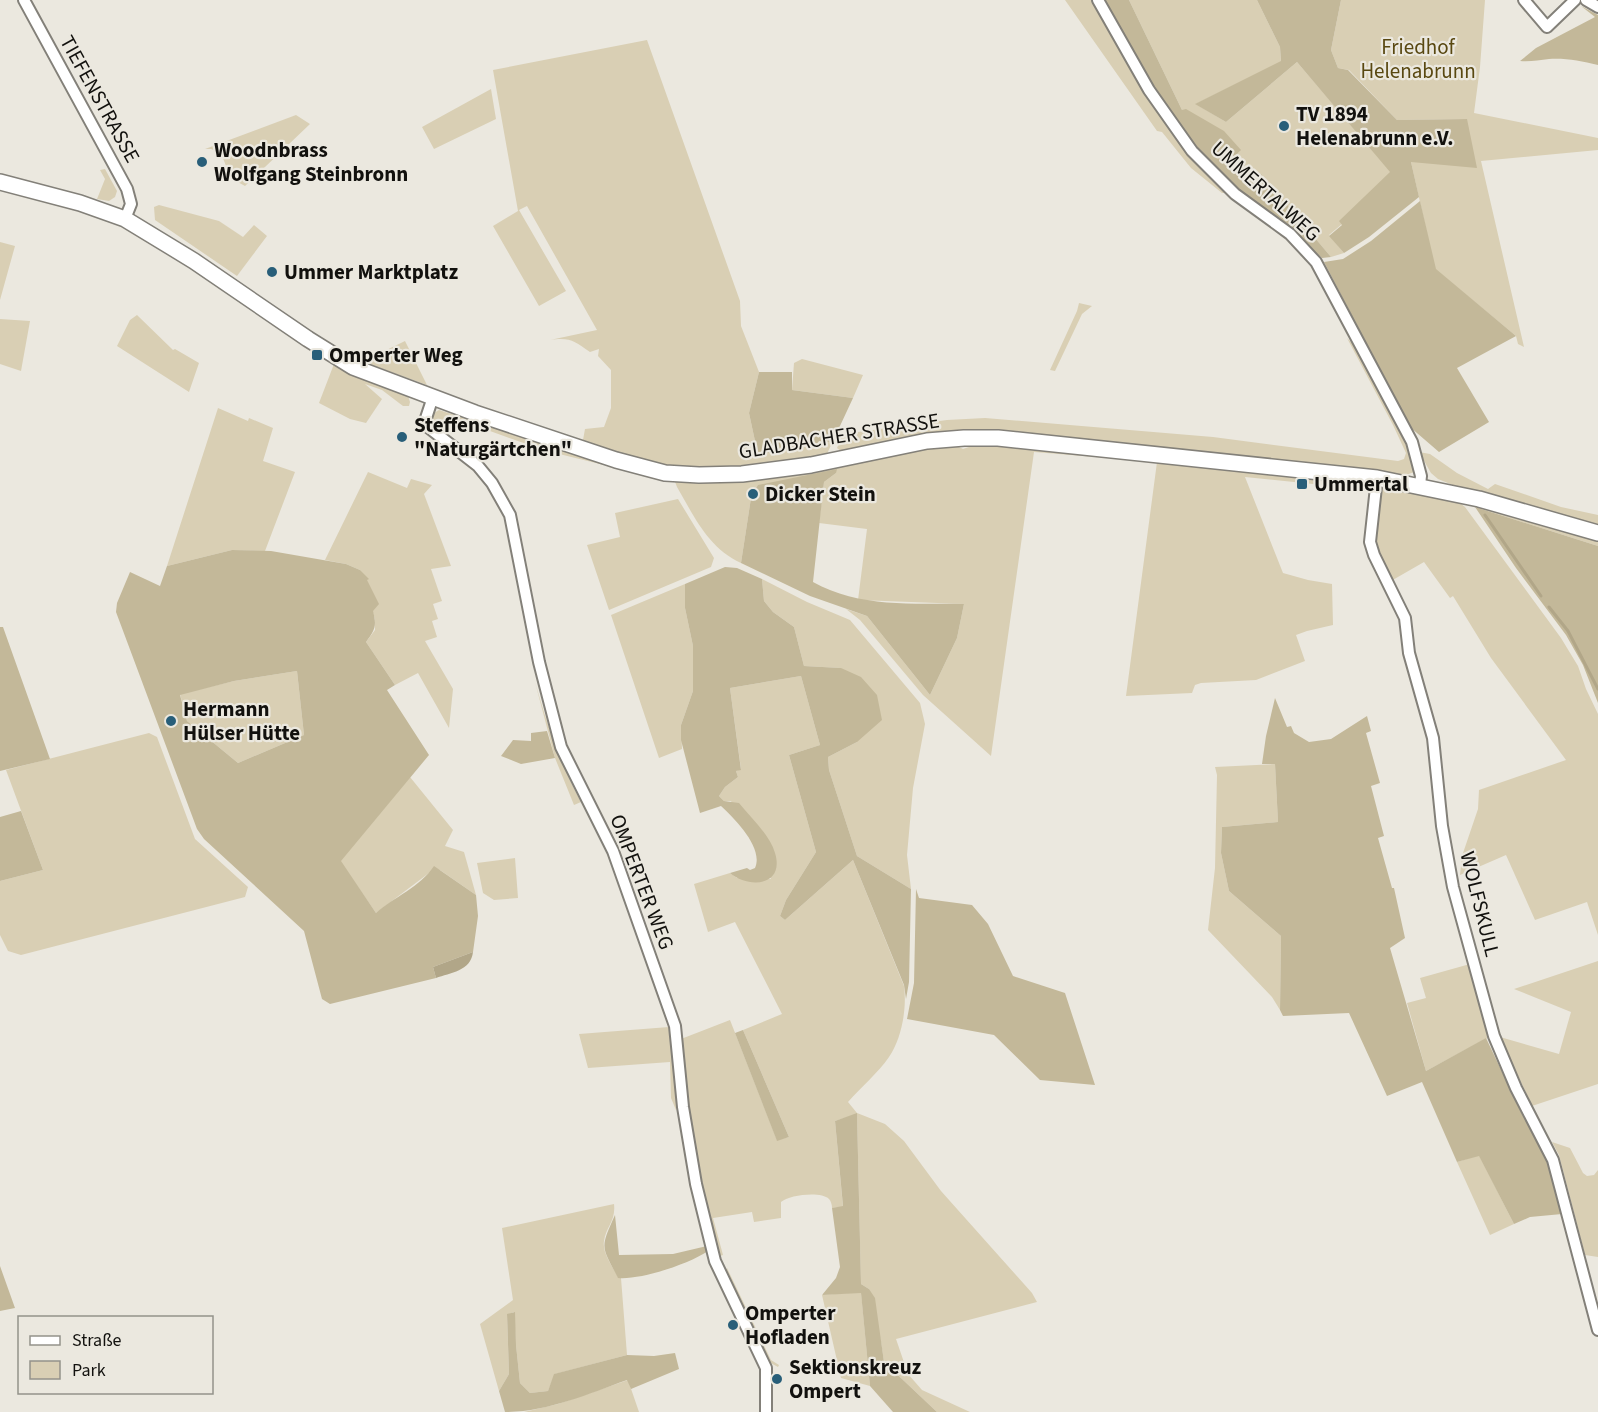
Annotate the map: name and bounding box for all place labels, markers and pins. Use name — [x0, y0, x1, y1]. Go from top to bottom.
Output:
place label: TV 1894 Helenabrunn e.V. — [1296, 99, 1454, 153]
marker: TV 1894 Helenabrunn e.V. — [1277, 119, 1291, 133]
place label: Woodnbrass Wolfgang Steinbronn — [214, 135, 408, 189]
marker: Woodnbrass Wolfgang Steinbronn — [195, 155, 209, 169]
place label: Ummer Marktplatz — [284, 257, 458, 287]
marker: Ummer Marktplatz — [265, 265, 279, 279]
place label: Omperter Weg — [329, 340, 463, 370]
marker: Omperter Weg — [310, 348, 324, 362]
place label: Steffens "Naturgärtchen" — [414, 410, 572, 464]
marker: Steffens "Naturgärtchen" — [395, 430, 409, 444]
place label: Ummertal — [1314, 469, 1408, 499]
marker: Ummertal — [1295, 477, 1309, 491]
place label: Dicker Stein — [765, 479, 876, 509]
marker: Dicker Stein — [746, 487, 760, 501]
place label: Hermann Hülser Hütte — [183, 694, 300, 748]
marker: Hermann Hülser Hütte — [164, 714, 178, 728]
place label: Omperter Hofladen — [745, 1298, 836, 1352]
marker: Omperter Hofladen — [726, 1318, 740, 1332]
place label: Sektionskreuz Ompert — [789, 1352, 922, 1406]
marker: Sektionskreuz Ompert — [770, 1372, 784, 1386]

